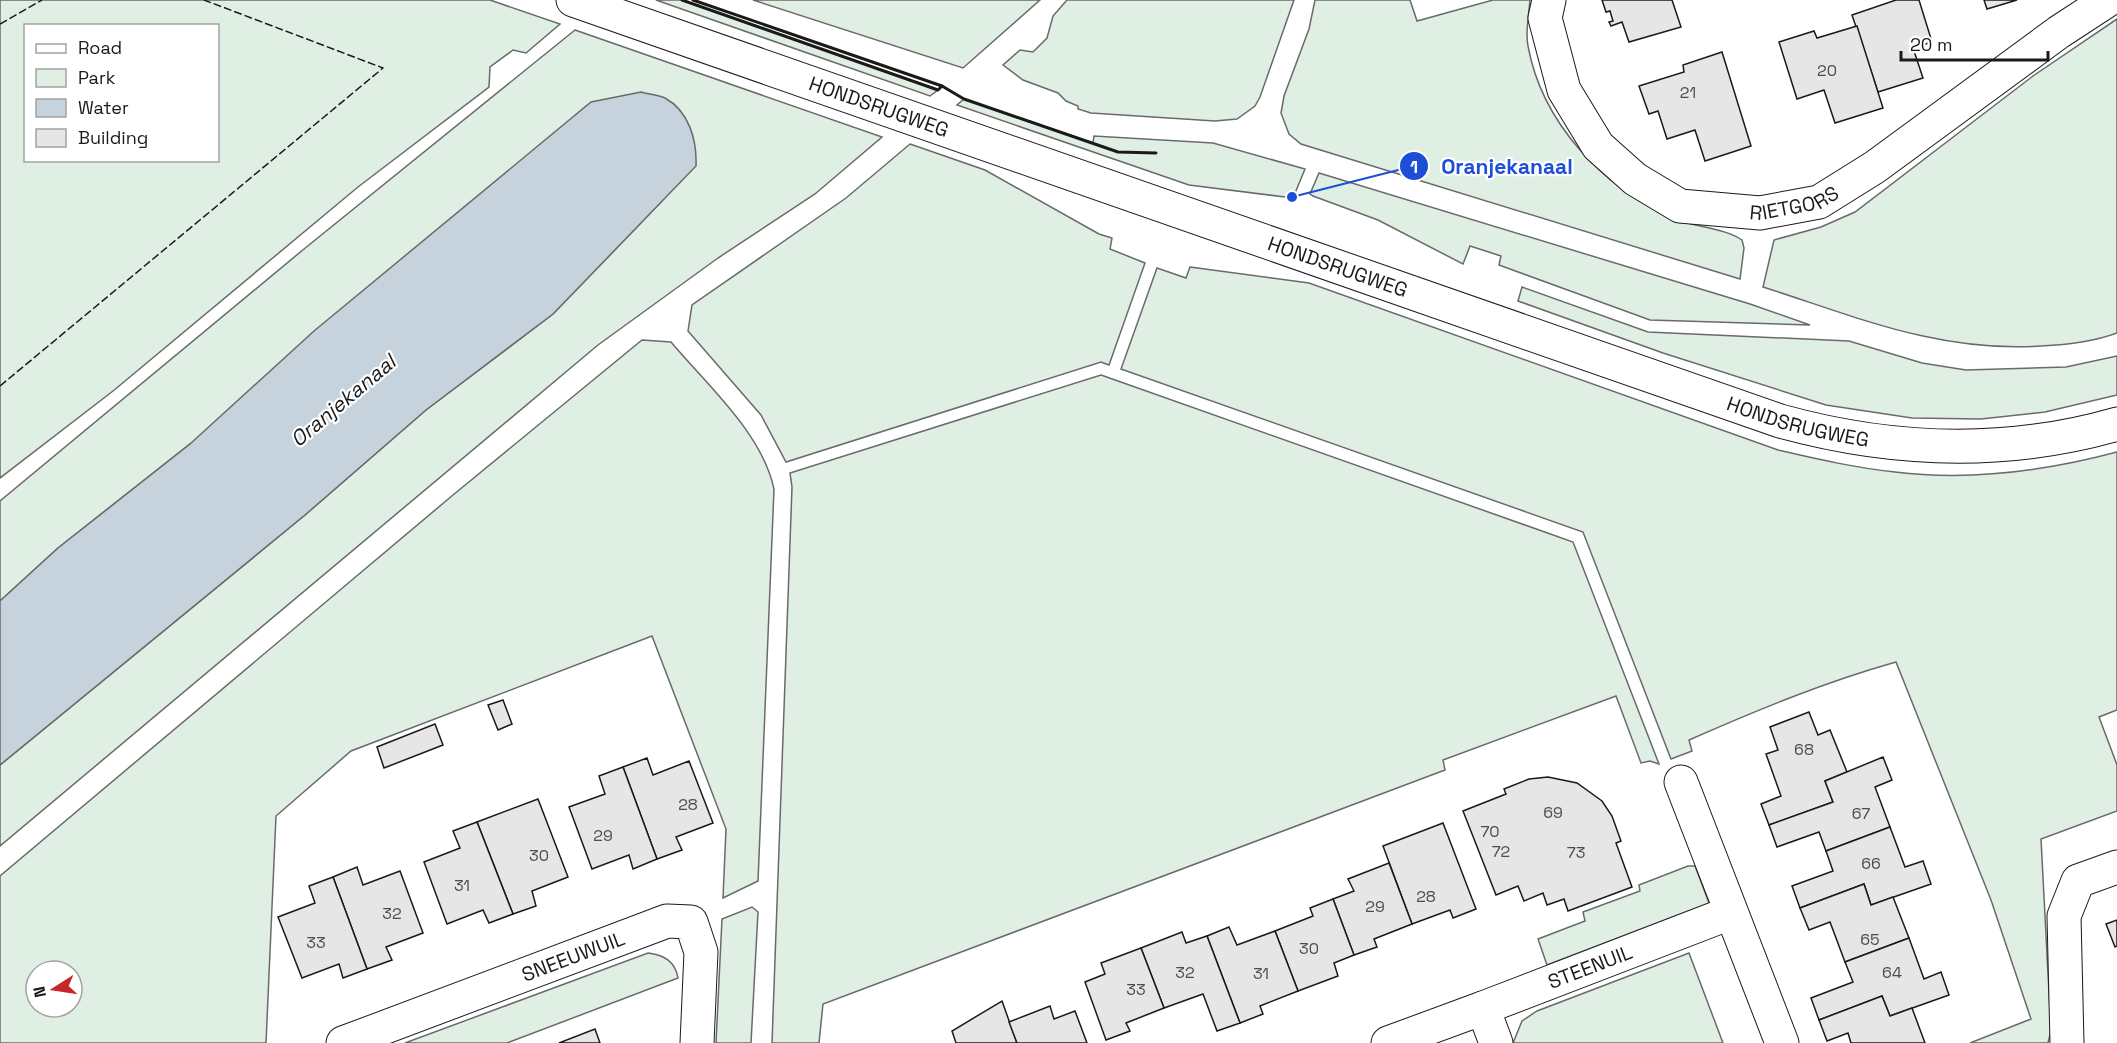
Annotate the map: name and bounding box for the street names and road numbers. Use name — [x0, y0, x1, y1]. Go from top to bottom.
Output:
street label: HONDSRUGWEG — [806, 70, 952, 143]
street label: RIETGORS — [1748, 180, 1844, 226]
street label: HONDSRUGWEG — [1264, 230, 1411, 303]
street label: HONDSRUGWEG — [1723, 390, 1871, 453]
street label: SNEEUWUIL — [518, 925, 628, 988]
street label: STEENUIL — [1544, 939, 1636, 995]

